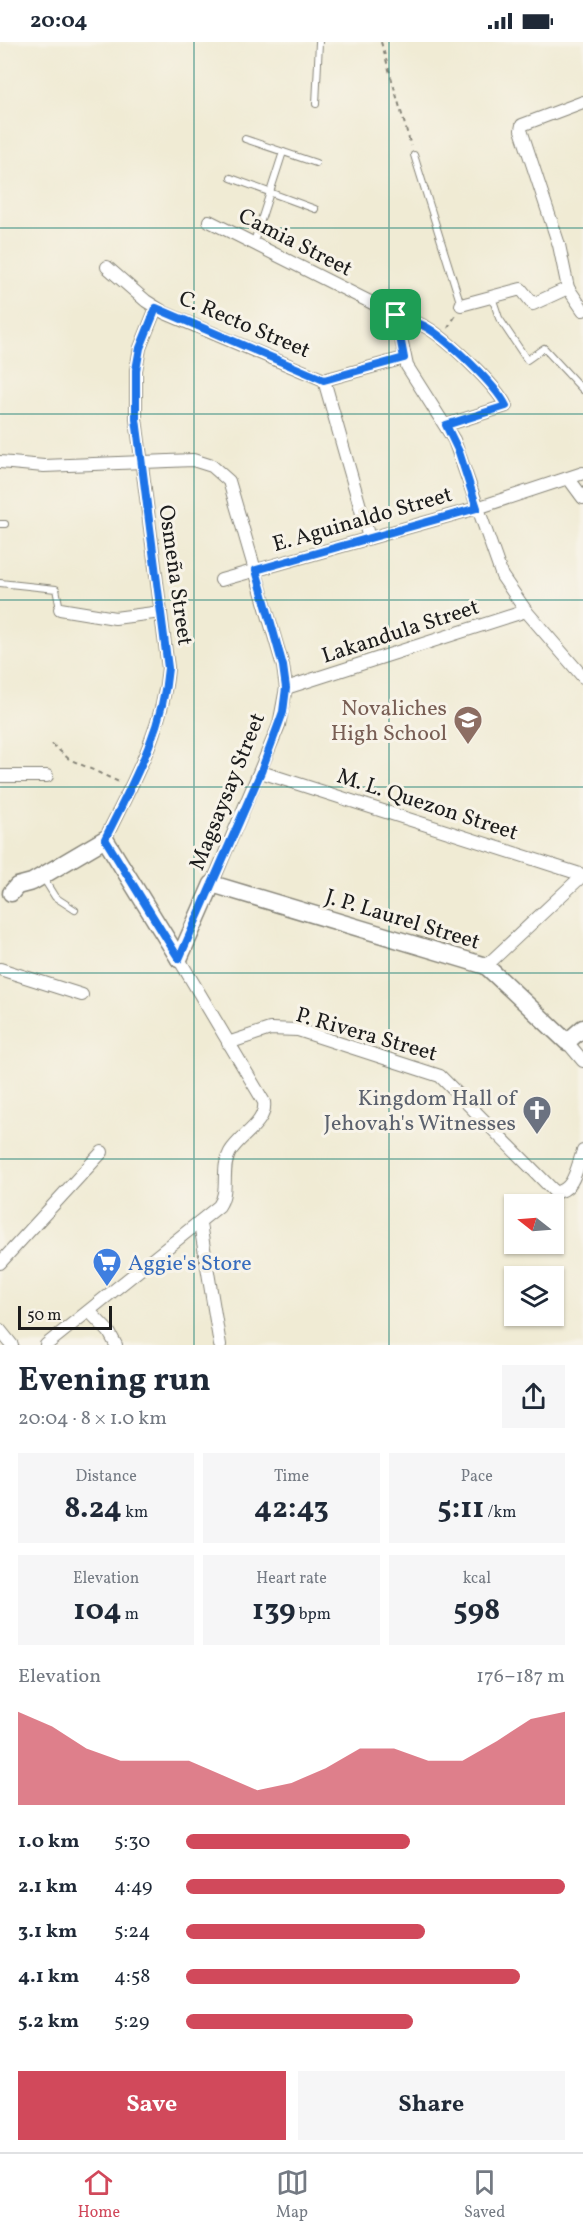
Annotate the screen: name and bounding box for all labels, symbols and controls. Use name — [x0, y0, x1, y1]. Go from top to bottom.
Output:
text: 20:04 — [30, 6, 88, 37]
street label: Camia Street — [232, 201, 358, 285]
street label: C. Recto Street — [173, 284, 315, 367]
pin — [370, 289, 421, 340]
icon: arrive — [379, 298, 412, 331]
street label: E. Aguinaldo Street — [269, 480, 456, 561]
street label: Osmeña Street — [149, 503, 200, 648]
street label: Lakandula Street — [318, 592, 484, 672]
place label: Novaliches High School — [331, 694, 447, 750]
school or university icon: Novaliches High School — [452, 704, 484, 746]
street label: Magsaysay Street — [183, 708, 274, 875]
street label: M. L. Quezon Street — [333, 761, 522, 849]
street label: J. P. Laurel Street — [321, 882, 484, 959]
street label: P. Rivera Street — [292, 1000, 441, 1070]
place label: Kingdom Hall of Jehovah's Witnesses — [324, 1084, 518, 1140]
church icon: Kingdom Hall of Jehovah's Witnesses — [521, 1094, 553, 1136]
north arrow — [504, 1194, 564, 1254]
map controls — [504, 1194, 564, 1326]
supermarket icon: Aggie's Store — [91, 1246, 123, 1288]
place label: Aggie's Store — [128, 1249, 252, 1280]
button: layers — [504, 1266, 564, 1326]
scale bar — [18, 1303, 112, 1330]
text: 50 m — [27, 1305, 61, 1327]
text: Evening run — [18, 1359, 211, 1405]
button: share — [502, 1365, 565, 1428]
text: 20:04 · 8 × 1.0 km — [18, 1405, 167, 1433]
text: Distance — [76, 1466, 137, 1488]
text: Time — [274, 1466, 309, 1488]
text: Pace — [461, 1466, 493, 1488]
text: 8.24 — [64, 1488, 122, 1530]
text: 42:43 — [254, 1488, 329, 1530]
text: 5:11 — [437, 1488, 484, 1530]
text: km — [122, 1502, 148, 1524]
text: /km — [484, 1502, 516, 1524]
text: Elevation — [73, 1568, 139, 1590]
text: Heart rate — [256, 1568, 327, 1590]
text: kcal — [463, 1568, 491, 1590]
text: 104 — [73, 1590, 122, 1632]
text: 139 — [252, 1590, 296, 1632]
text: 598 — [453, 1590, 500, 1632]
text: m — [122, 1604, 139, 1626]
text: bpm — [296, 1604, 331, 1626]
text: Elevation — [18, 1663, 101, 1691]
text: 176–187 m — [476, 1663, 565, 1691]
text: 1.0 km — [18, 1828, 80, 1856]
text: 5:30 — [114, 1828, 150, 1856]
text: 2.1 km — [18, 1873, 78, 1901]
text: 4:49 — [114, 1873, 152, 1901]
text: 3.1 km — [18, 1918, 77, 1946]
text: 5:24 — [114, 1918, 150, 1946]
text: 4.1 km — [18, 1963, 79, 1991]
text: 4:58 — [114, 1963, 150, 1991]
text: 5.2 km — [18, 2008, 79, 2036]
text: 5:29 — [114, 2008, 149, 2036]
button: Save — [18, 2071, 286, 2140]
button: Share — [298, 2071, 565, 2140]
tab: Home — [78, 2166, 120, 2224]
tab: Map — [276, 2166, 309, 2224]
tab: Saved — [464, 2166, 505, 2224]

